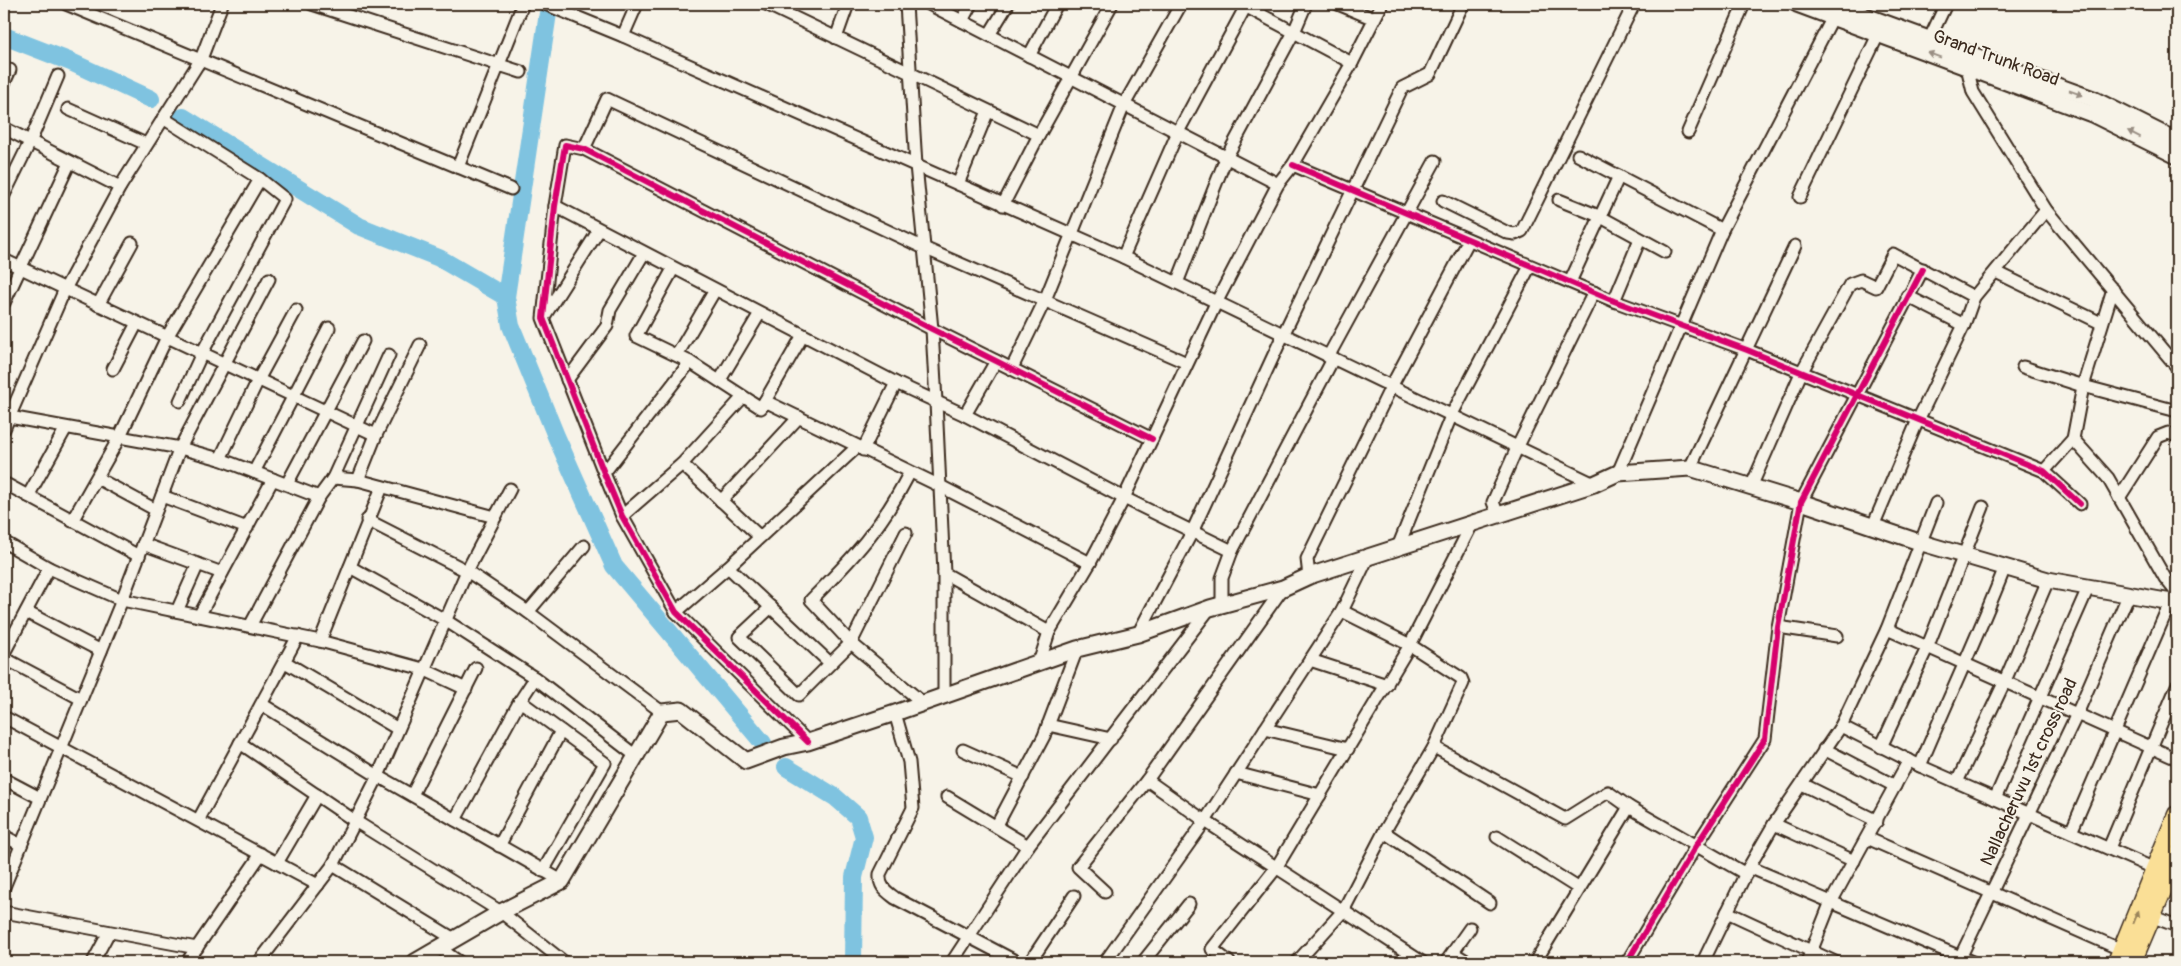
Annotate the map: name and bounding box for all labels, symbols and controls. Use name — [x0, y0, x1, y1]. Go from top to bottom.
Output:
street label: Grand Trunk Road — [1930, 24, 2062, 92]
one-way arrow — [1926, 51, 1941, 59]
one-way arrow — [2069, 90, 2084, 97]
one-way arrow — [2127, 130, 2141, 138]
street label: Nallacheruvu 1st cross road — [1975, 674, 2083, 870]
one-way arrow — [2132, 910, 2140, 924]

